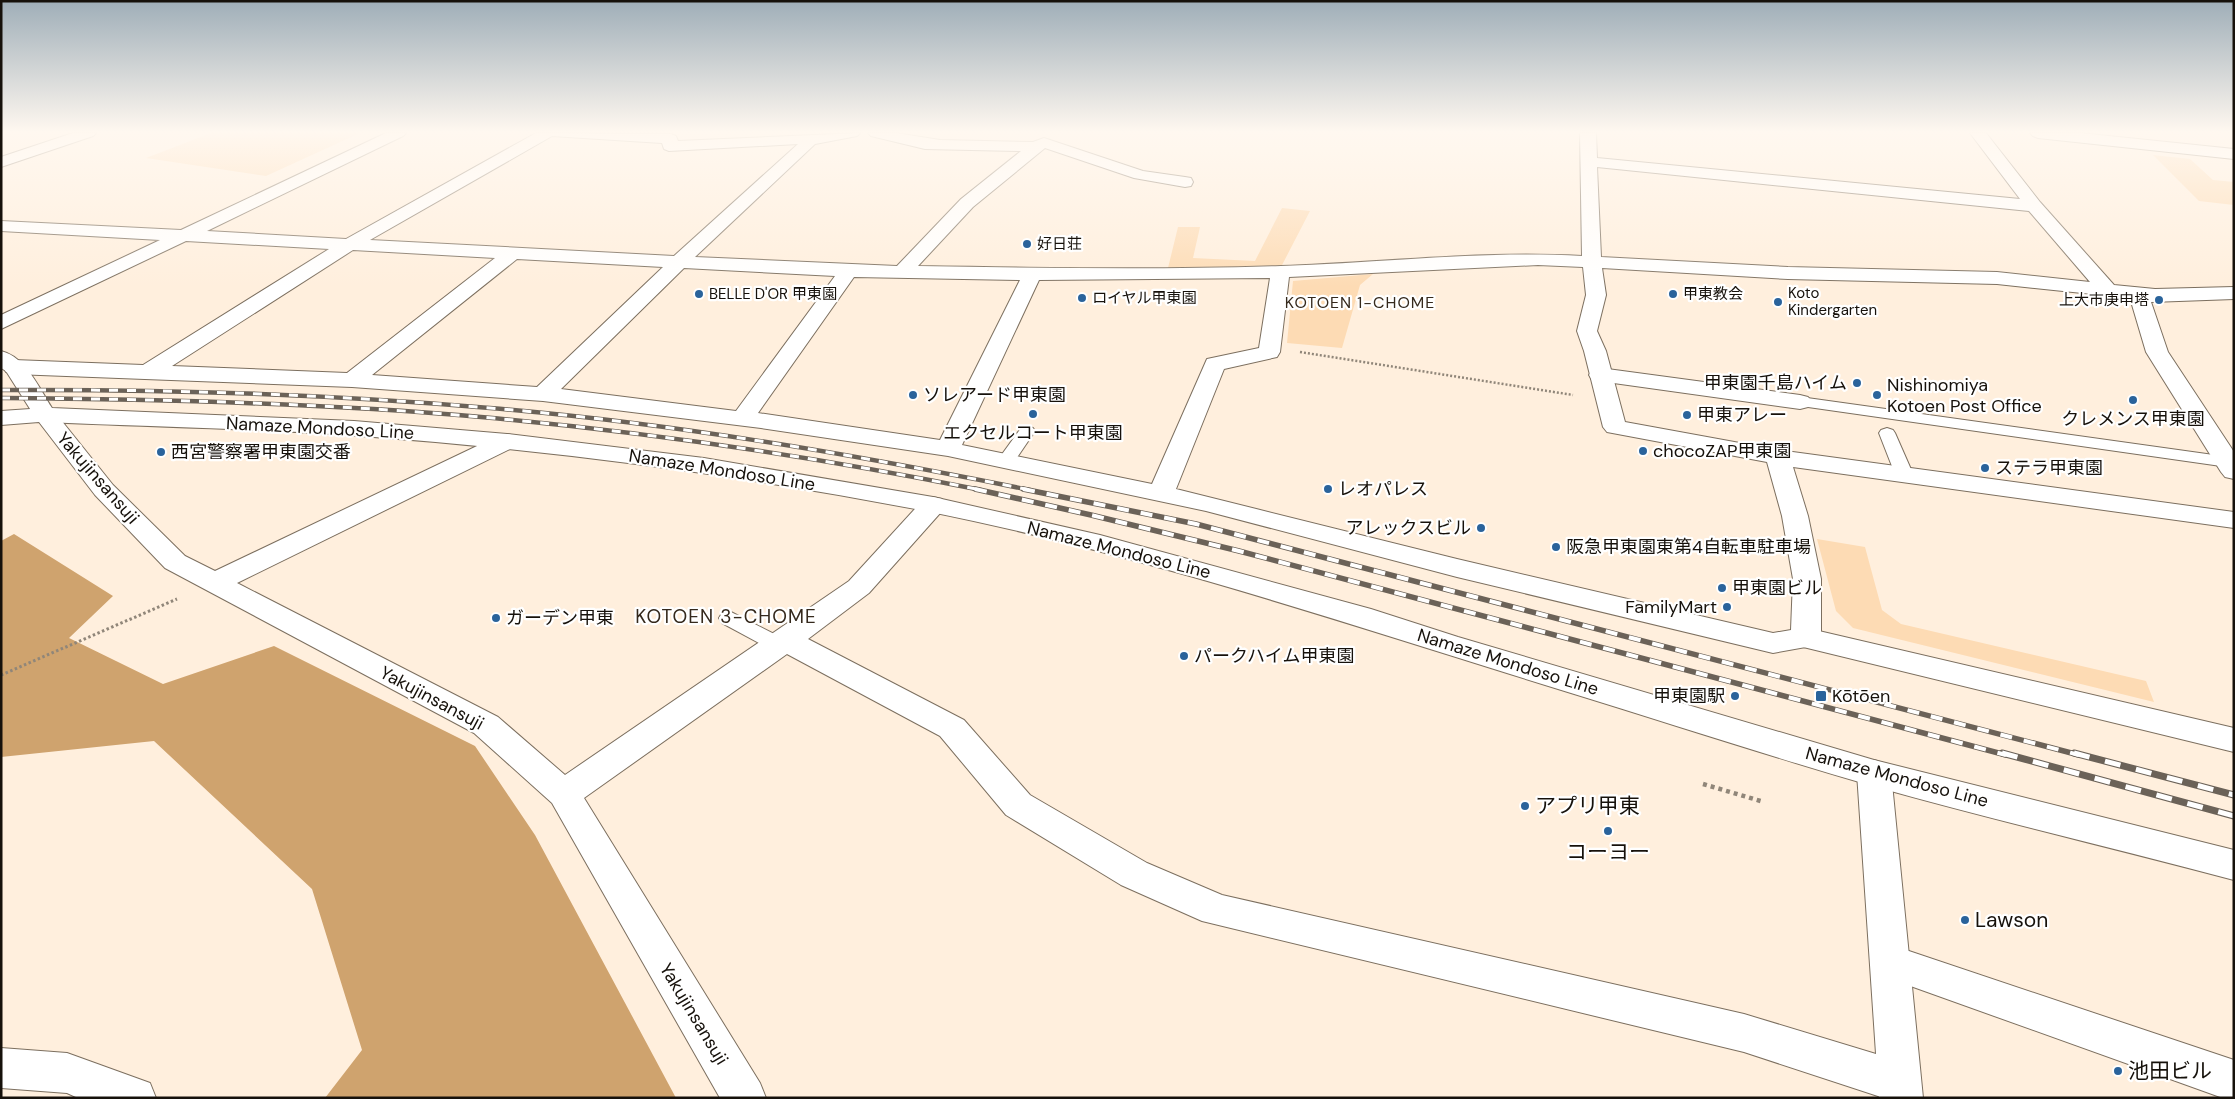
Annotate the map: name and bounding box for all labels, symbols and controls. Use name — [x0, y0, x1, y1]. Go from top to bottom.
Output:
place label: 好日荘 — [1037, 234, 1082, 254]
marker: 好日荘 — [1021, 238, 1033, 250]
place label: Koto Kindergarten — [1788, 283, 1877, 320]
place label: BELLE D'OR 甲東園 — [709, 284, 837, 304]
place label: 甲東教会 — [1683, 284, 1743, 304]
marker: BELLE D'OR 甲東園 — [693, 288, 705, 300]
place label: ロイヤル甲東園 — [1092, 288, 1197, 308]
marker: 甲東教会 — [1667, 288, 1679, 300]
place label: 上大市庚申塔 — [2059, 290, 2149, 310]
marker: ロイヤル甲東園 — [1076, 292, 1088, 304]
district label: KOTOEN 1-CHOME — [1285, 292, 1435, 313]
marker: 上大市庚申塔 — [2153, 294, 2165, 306]
marker: Koto Kindergarten — [1772, 296, 1784, 308]
place label: 甲東園千島ハイム — [1704, 371, 1847, 395]
place label: Nishinomiya Kotoen Post Office — [1887, 373, 2042, 418]
marker: 甲東園千島ハイム — [1851, 377, 1863, 389]
place label: ソレアード甲東園 — [923, 383, 1066, 407]
marker: ソレアード甲東園 — [907, 389, 919, 401]
marker: Nishinomiya Kotoen Post Office — [1871, 389, 1883, 401]
marker: クレメンス甲東園 — [2127, 394, 2139, 406]
place label: 甲東アレー — [1697, 403, 1787, 427]
place label: クレメンス甲東園 — [2061, 407, 2205, 431]
marker: エクセルコート甲東園 — [1027, 408, 1039, 420]
marker: 甲東アレー — [1681, 409, 1693, 421]
street label: Namaze Mondoso Line — [225, 411, 415, 445]
place label: エクセルコート甲東園 — [943, 421, 1123, 445]
street label: Yakujinsansuji — [51, 427, 145, 529]
place label: chocoZAP甲東園 — [1653, 439, 1791, 463]
place label: 西宮警察署甲東園交番 — [171, 440, 351, 464]
street label: Namaze Mondoso Line — [627, 443, 817, 497]
marker: chocoZAP甲東園 — [1637, 445, 1649, 457]
marker: 西宮警察署甲東園交番 — [155, 446, 167, 458]
place label: ステラ甲東園 — [1995, 456, 2103, 480]
marker: ステラ甲東園 — [1979, 462, 1991, 474]
place label: レオパレス — [1338, 477, 1428, 501]
marker: レオパレス — [1322, 483, 1334, 495]
street label: Namaze Mondoso Line — [1025, 516, 1213, 584]
place label: アレックスビル — [1346, 516, 1471, 540]
marker: アレックスビル — [1475, 522, 1487, 534]
place label: 阪急甲東園東第4自転車駐車場 — [1566, 535, 1811, 559]
marker: 阪急甲東園東第4自転車駐車場 — [1550, 541, 1562, 553]
place label: 甲東園ビル — [1732, 576, 1822, 600]
marker: 甲東園ビル — [1716, 582, 1728, 594]
place label: FamilyMart — [1625, 595, 1717, 619]
marker: FamilyMart — [1721, 601, 1733, 613]
district label: KOTOEN 3-CHOME — [635, 604, 817, 629]
place label: ガーデン甲東 — [506, 606, 614, 630]
marker: ガーデン甲東 — [490, 612, 502, 624]
street label: Namaze Mondoso Line — [1414, 623, 1602, 701]
place label: パークハイム甲東園 — [1194, 644, 1354, 668]
marker: パークハイム甲東園 — [1178, 650, 1190, 662]
street label: Yakujinsansuji — [376, 661, 488, 735]
place label: 甲東園駅 — [1653, 684, 1725, 708]
place label: Kōtōen — [1832, 684, 1890, 708]
marker: Kōtōen — [1814, 689, 1828, 703]
marker: 甲東園駅 — [1729, 690, 1741, 702]
street label: Namaze Mondoso Line — [1803, 741, 1991, 813]
place label: アプリ甲東 — [1535, 792, 1640, 820]
marker: アプリ甲東 — [1519, 800, 1531, 812]
marker: コーヨー — [1602, 825, 1614, 837]
place label: コーヨー — [1566, 838, 1650, 866]
place label: Lawson — [1975, 906, 2048, 934]
marker: Lawson — [1959, 914, 1971, 926]
street label: Yakujinsansuji — [654, 959, 734, 1069]
place label: 池田ビル — [2128, 1057, 2212, 1085]
marker: 池田ビル — [2112, 1065, 2124, 1077]

